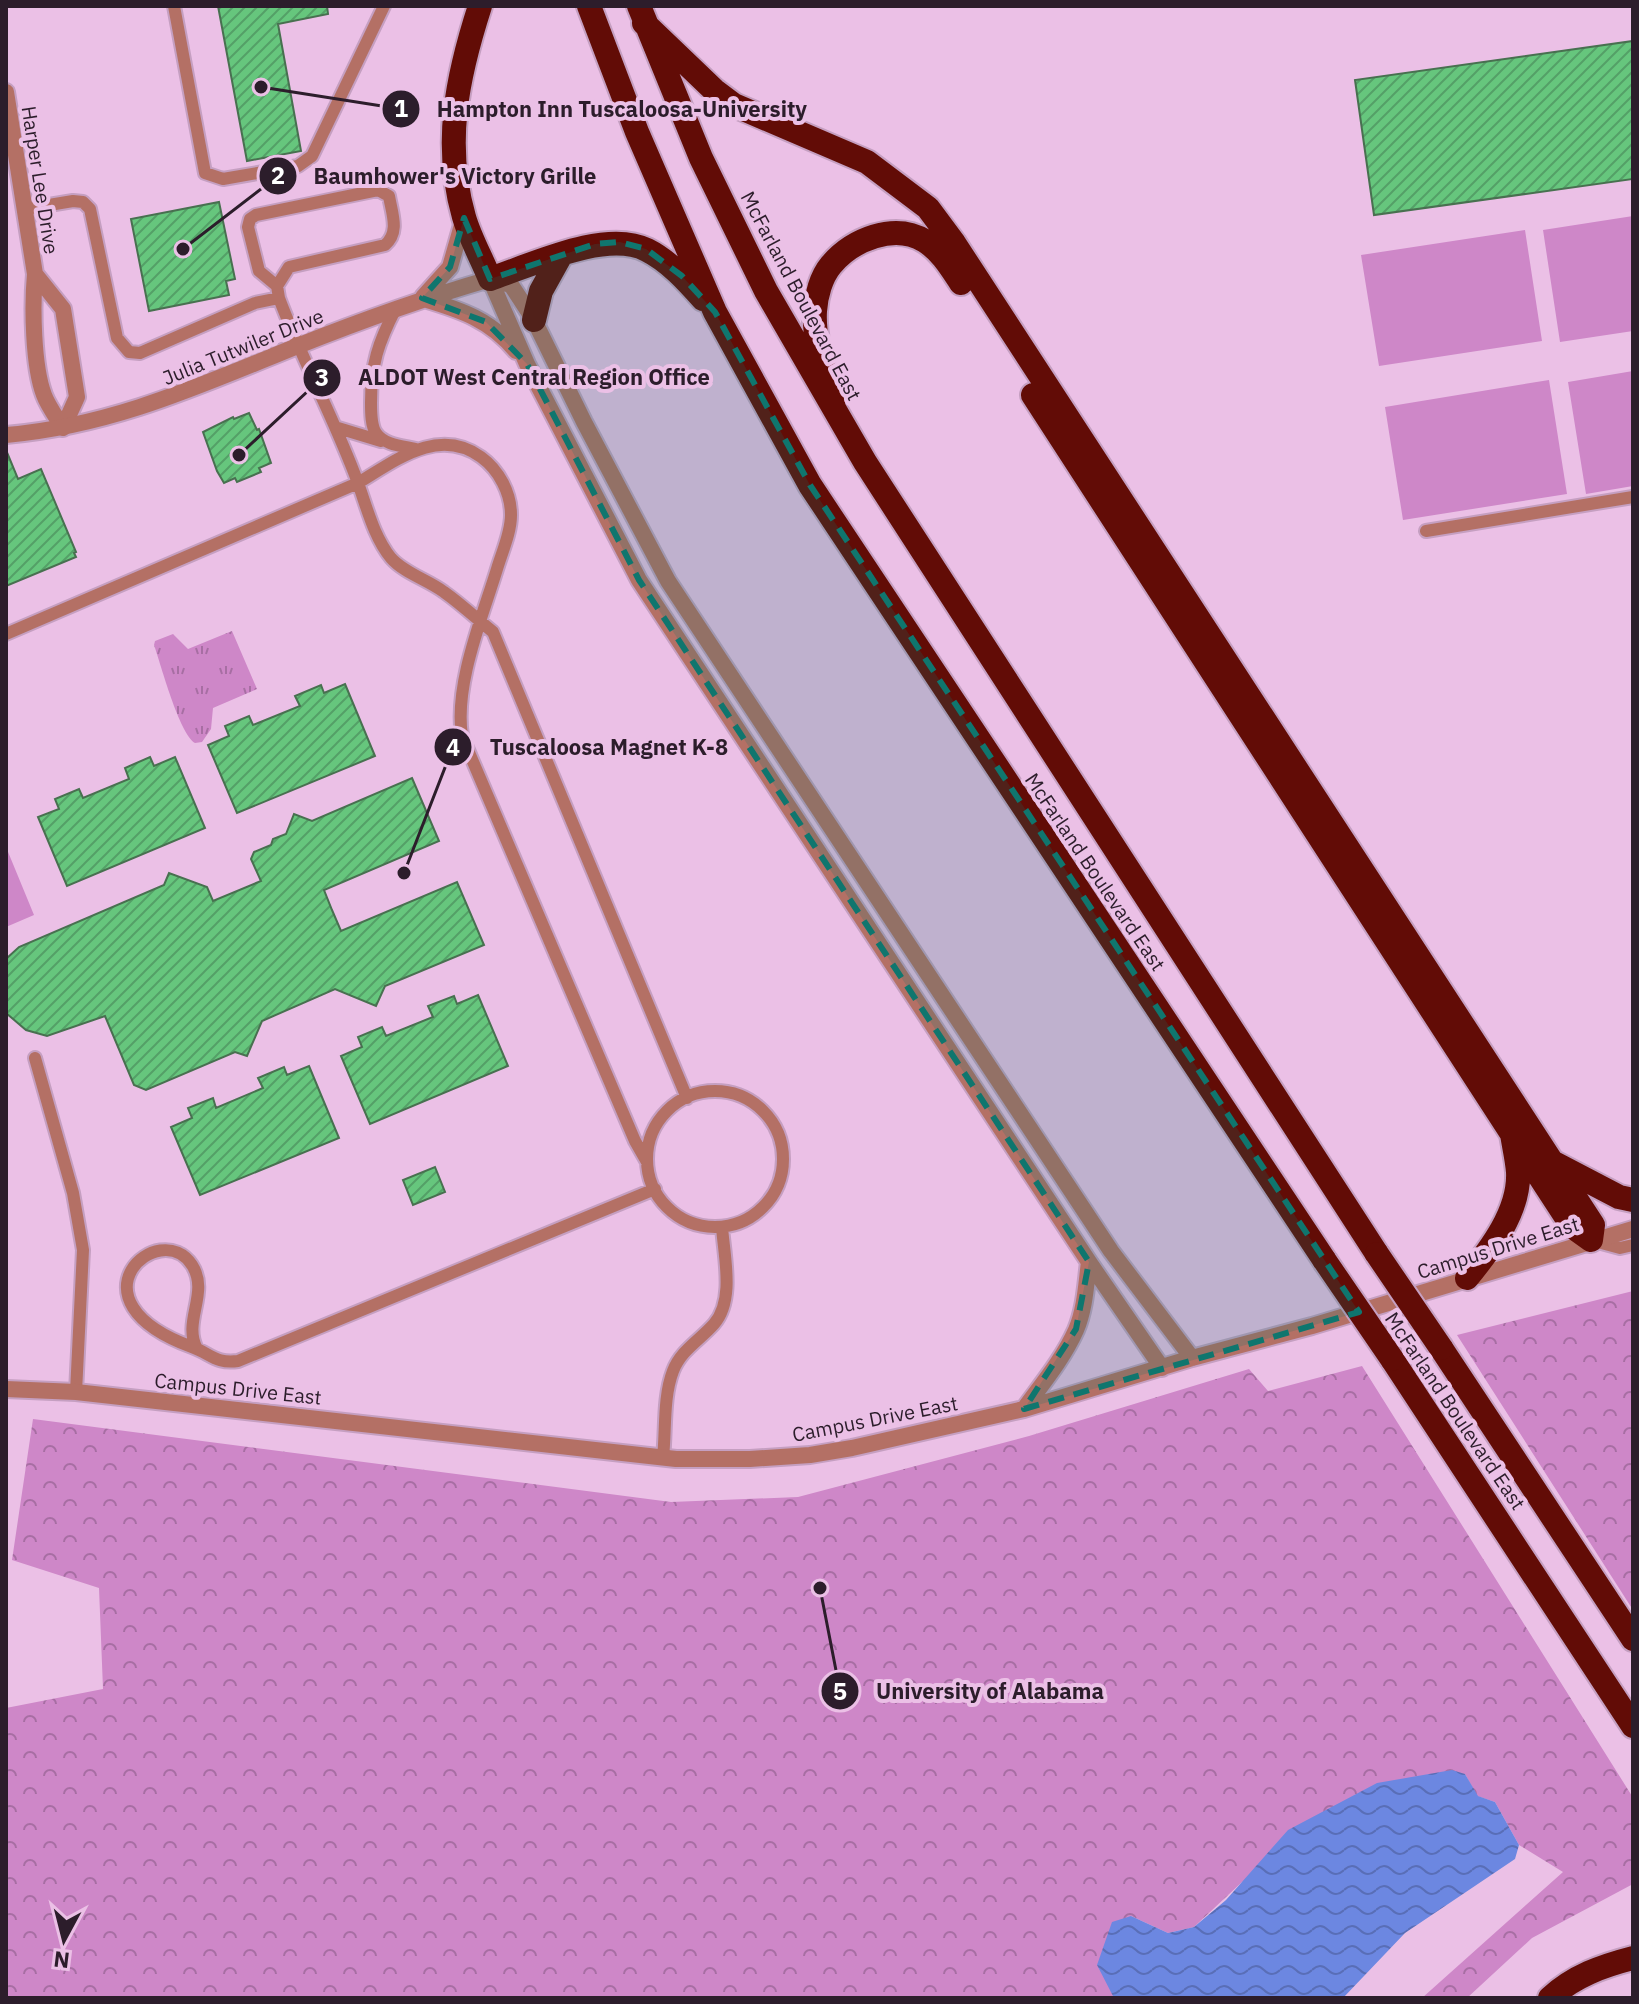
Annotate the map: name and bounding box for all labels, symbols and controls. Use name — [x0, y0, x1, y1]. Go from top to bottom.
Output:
callout: Hampton Inn Tuscaloosa-University — [381, 86, 823, 132]
text: 1 — [394, 92, 408, 124]
text: Hampton Inn Tuscaloosa-University — [437, 94, 807, 123]
street label: Harper Lee Drive — [15, 104, 66, 256]
callout: Baumhower's Victory Grille — [258, 153, 613, 199]
text: 2 — [271, 159, 285, 191]
text: Baumhower's Victory Grille — [314, 161, 596, 190]
street label: McFarland Boulevard East — [735, 186, 868, 405]
street label: Julia Tutwiler Drive — [158, 302, 327, 391]
callout: ALDOT West Central Region Office — [302, 355, 726, 401]
text: 3 — [315, 361, 329, 393]
text: ALDOT West Central Region Office — [358, 362, 710, 391]
callout: Tuscaloosa Magnet K-8 — [433, 724, 744, 770]
text: 4 — [446, 731, 460, 763]
text: Tuscaloosa Magnet K-8 — [490, 732, 728, 761]
street label: McFarland Boulevard East — [1019, 767, 1172, 976]
street label: Campus Drive East — [1414, 1210, 1582, 1285]
street label: McFarland Boulevard East — [1379, 1306, 1532, 1515]
street label: Campus Drive East — [153, 1366, 323, 1411]
street label: Campus Drive East — [790, 1389, 960, 1448]
callout: University of Alabama — [820, 1668, 1120, 1714]
text: 5 — [833, 1675, 847, 1707]
text: University of Alabama — [876, 1676, 1104, 1705]
north arrow — [24, 1900, 104, 1980]
text: N — [52, 1945, 71, 1976]

